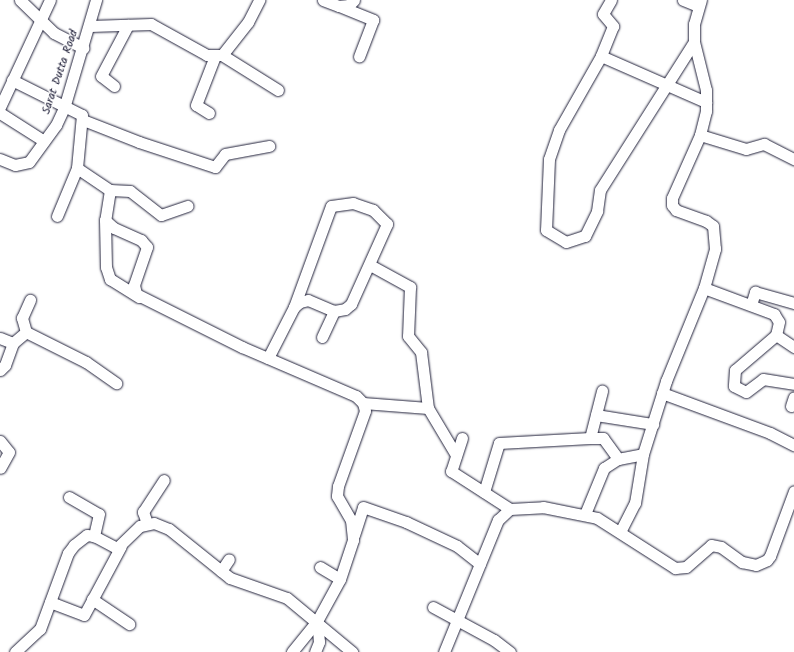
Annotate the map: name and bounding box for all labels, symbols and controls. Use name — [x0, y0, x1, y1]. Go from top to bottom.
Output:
street label: Sarat Dutta Road — [39, 28, 81, 116]

